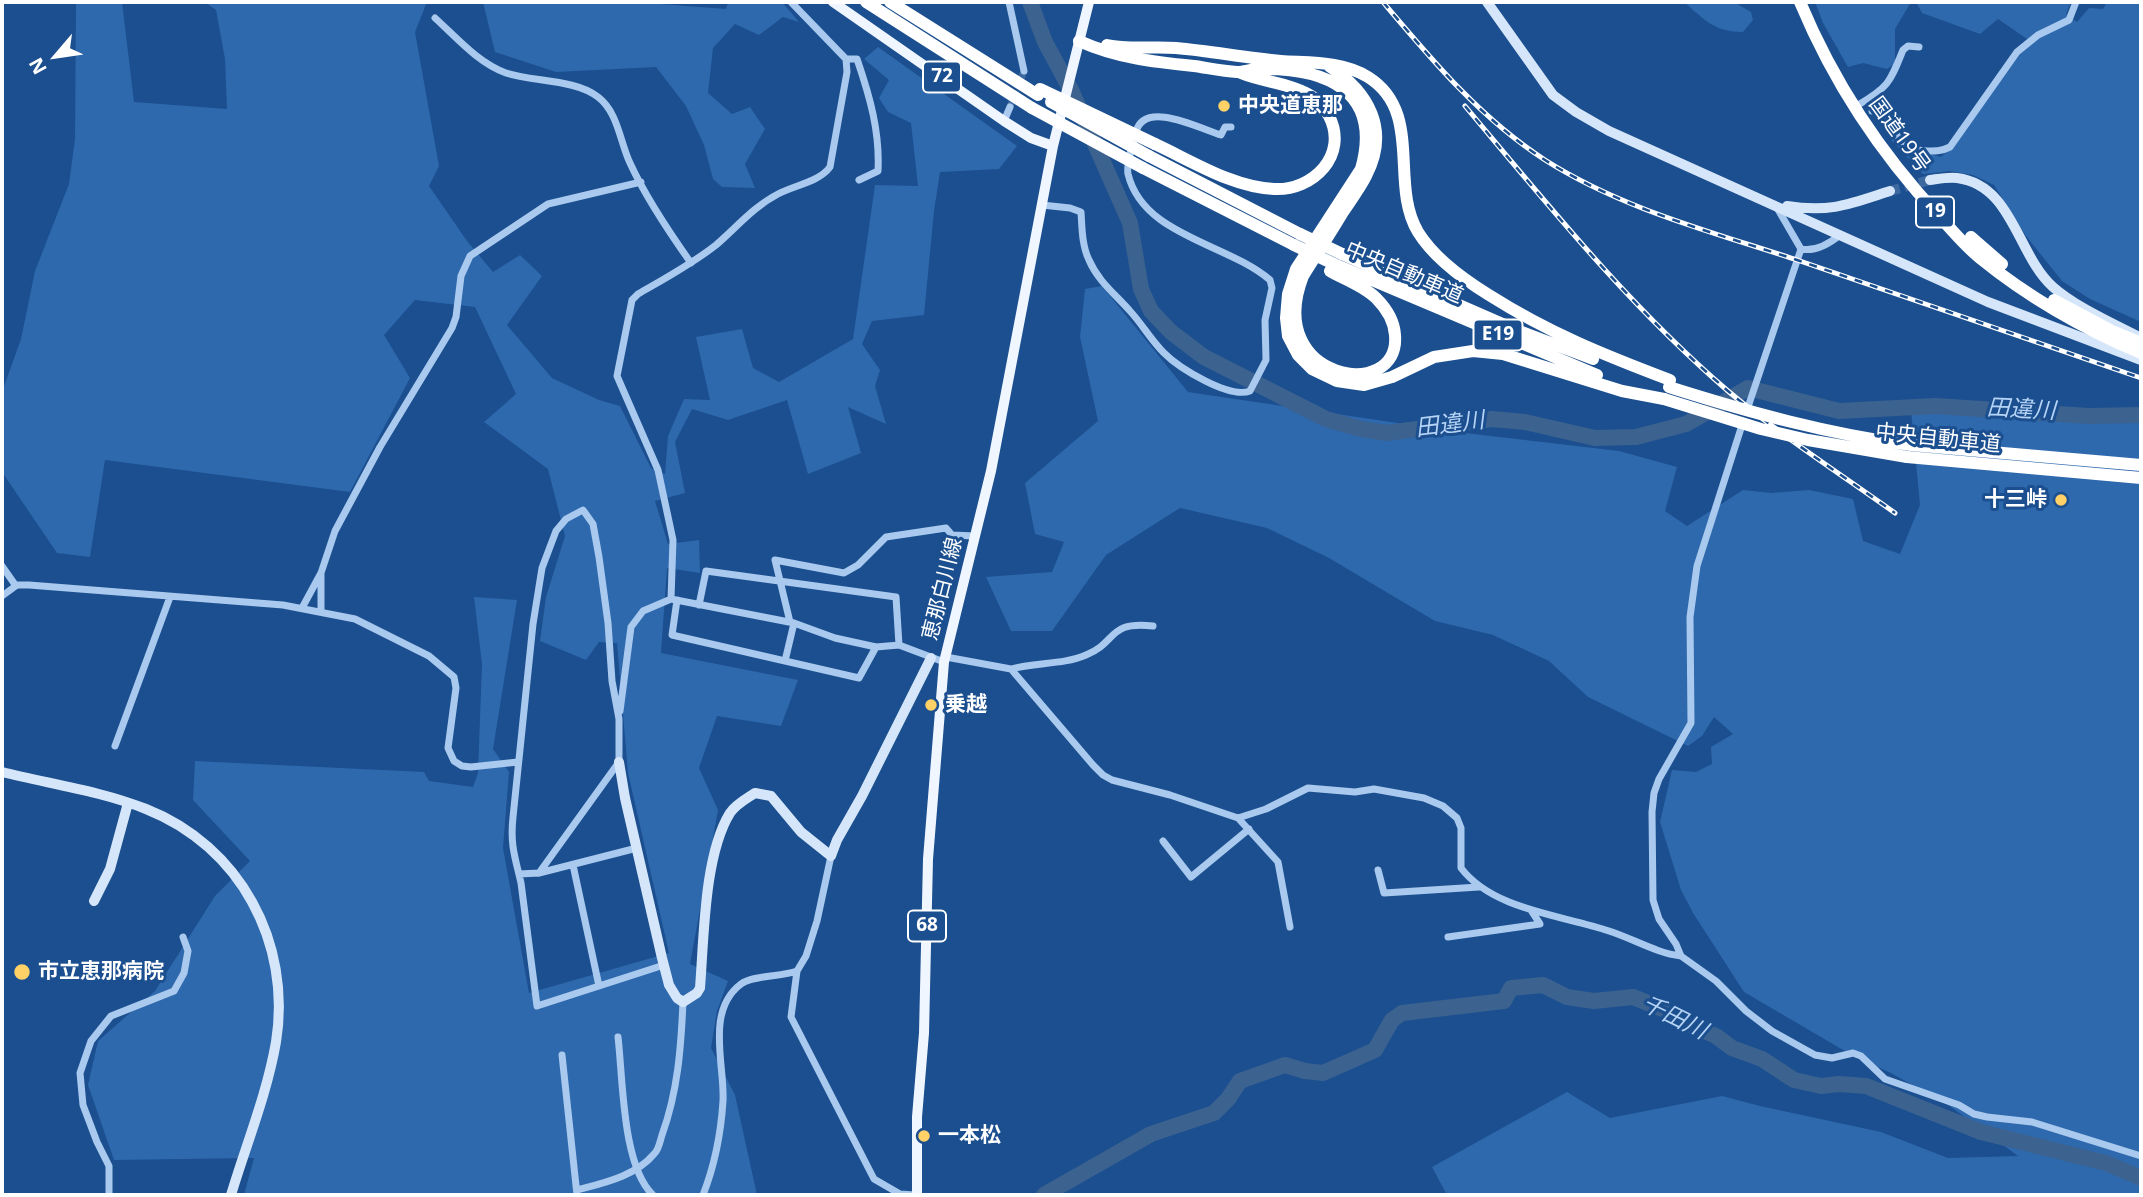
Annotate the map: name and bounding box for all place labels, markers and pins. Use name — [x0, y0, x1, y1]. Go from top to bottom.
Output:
place label: 中央道恵那 — [1238, 93, 1343, 119]
marker: 中央道恵那 — [1216, 98, 1232, 114]
place label: 十三峠 — [1984, 487, 2047, 513]
marker: 十三峠 — [2053, 492, 2069, 508]
place label: 乗越 — [945, 692, 987, 718]
marker: 乗越 — [923, 697, 939, 713]
place label: 市立恵那病院 — [38, 959, 164, 985]
marker: 市立恵那病院 — [12, 962, 32, 982]
place label: 一本松 — [938, 1123, 1001, 1149]
marker: 一本松 — [916, 1128, 932, 1144]

